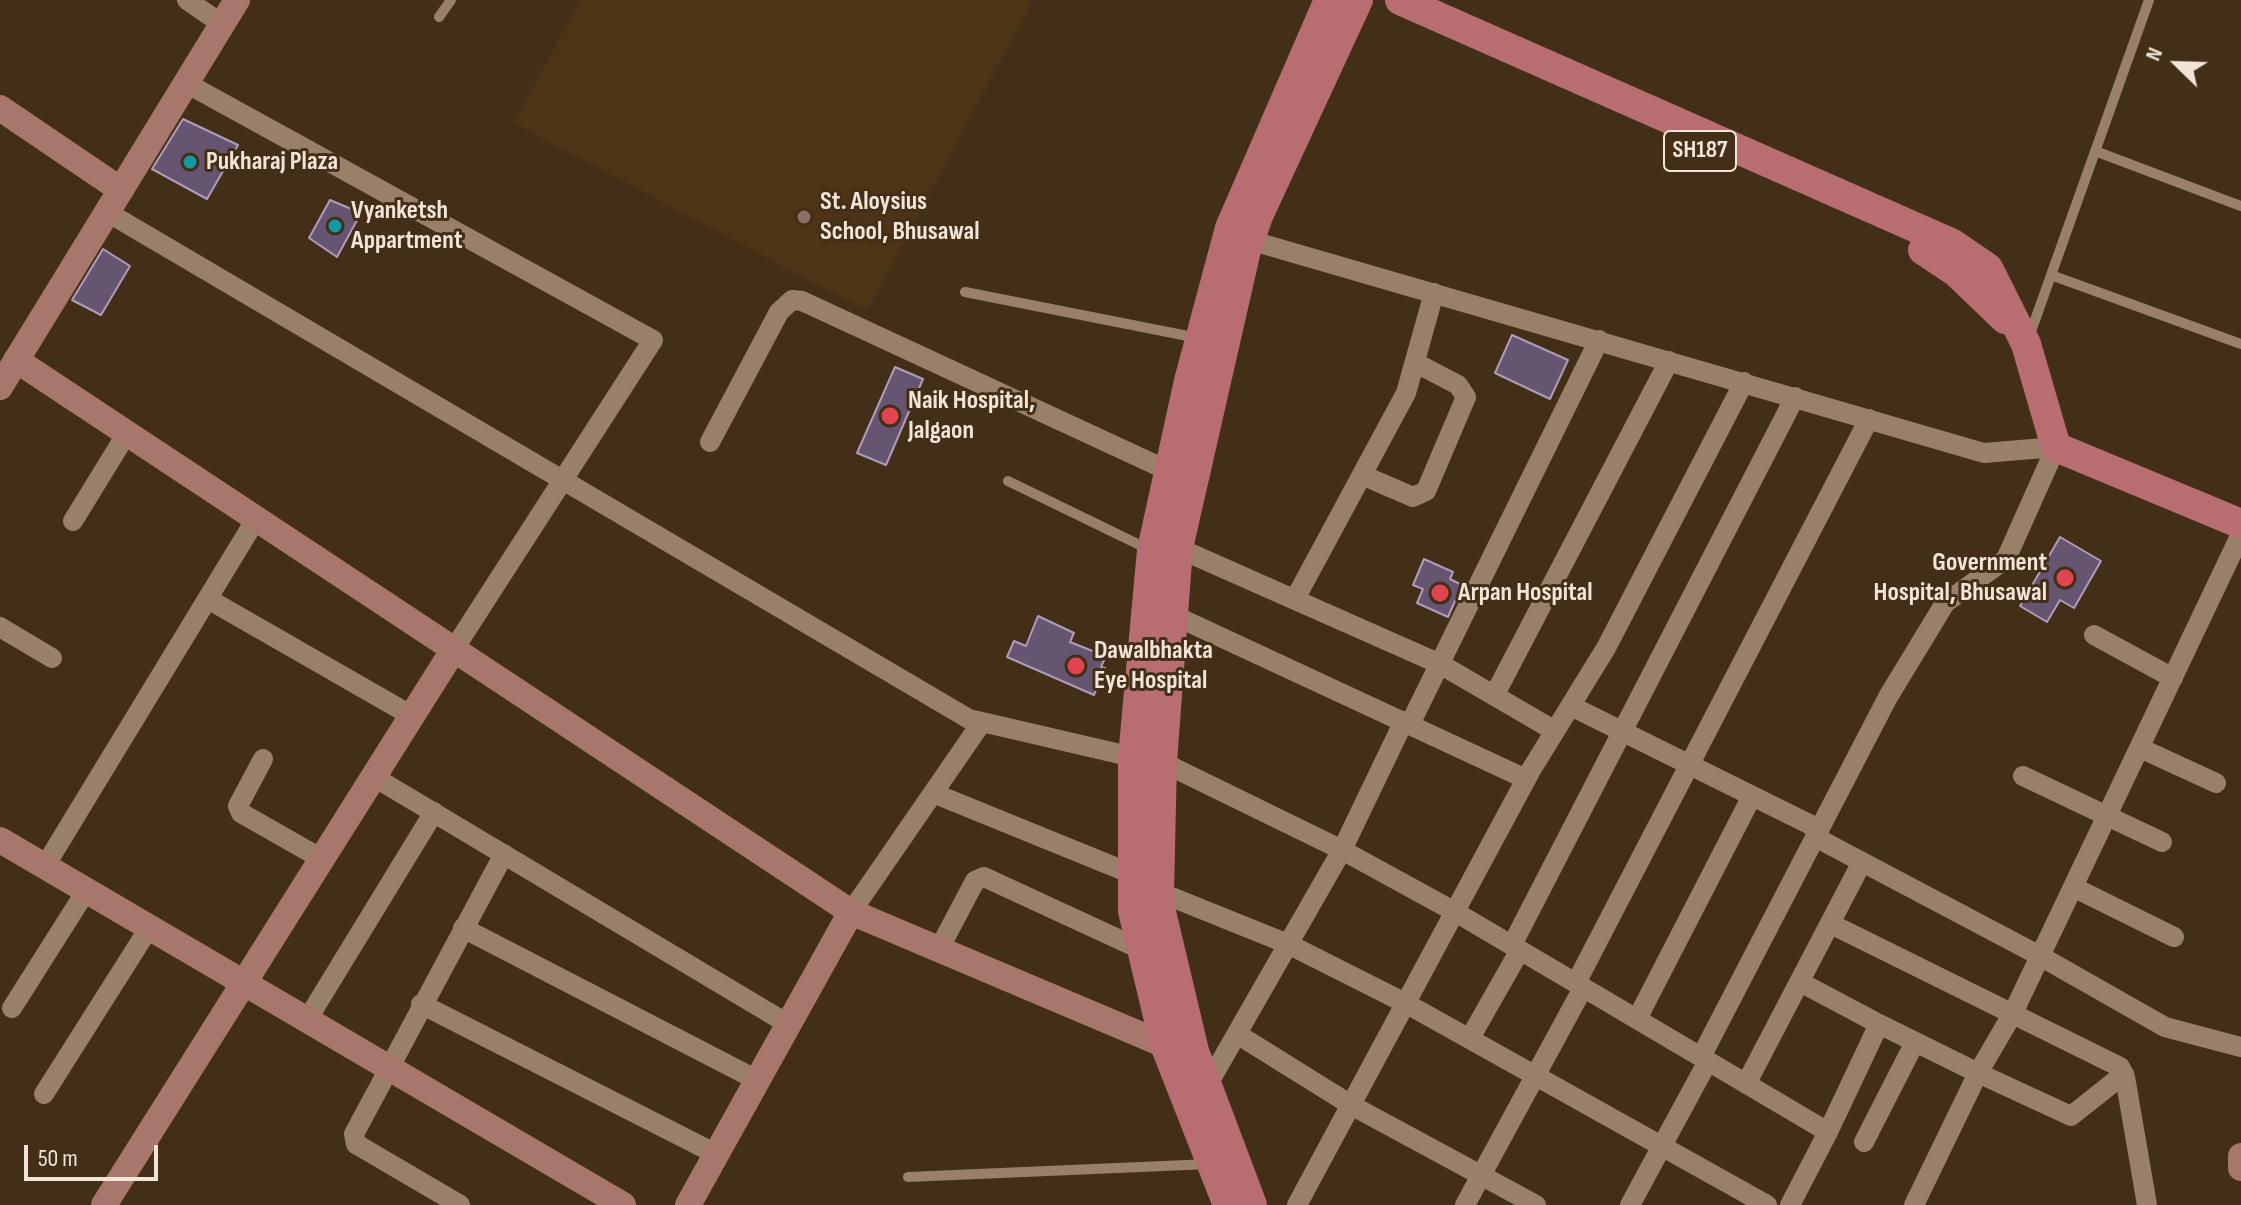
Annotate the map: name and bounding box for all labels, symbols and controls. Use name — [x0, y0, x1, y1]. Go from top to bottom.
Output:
north arrow — [2137, 24, 2217, 104]
text: N — [2140, 44, 2169, 65]
road number: SH187 — [1664, 131, 1736, 171]
place label: Pukharaj Plaza — [206, 146, 338, 178]
marker: Pukharaj Plaza — [181, 153, 199, 171]
place label: St. Aloysius School, Bhusawal — [820, 186, 979, 248]
place label: Vyanketsh Appartment — [351, 195, 462, 256]
marker: St. Aloysius School, Bhusawal — [795, 208, 813, 226]
marker: Vyanketsh Appartment — [326, 217, 344, 235]
place label: Naik Hospital, Jalgaon — [908, 385, 1035, 446]
marker: Naik Hospital, Jalgaon — [879, 405, 901, 427]
place label: Government Hospital, Bhusawal — [1874, 547, 2047, 608]
marker: Government Hospital, Bhusawal — [2054, 567, 2076, 589]
place label: Arpan Hospital — [1458, 577, 1592, 609]
marker: Arpan Hospital — [1429, 582, 1451, 604]
place label: Dawalbhakta Eye Hospital — [1094, 635, 1213, 696]
marker: Dawalbhakta Eye Hospital — [1065, 655, 1087, 677]
scale bar — [28, 1129, 162, 1179]
text: 50 m — [38, 1144, 78, 1173]

